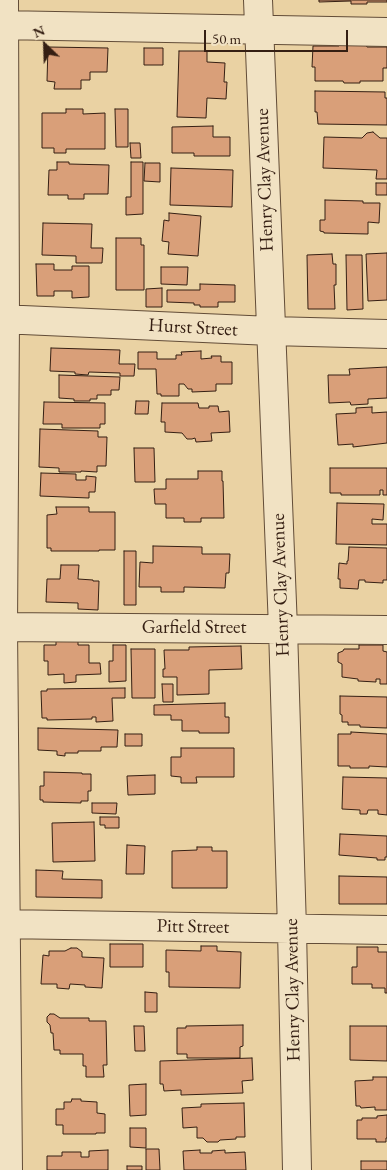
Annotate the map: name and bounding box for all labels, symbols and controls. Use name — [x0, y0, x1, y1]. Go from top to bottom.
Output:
north arrow — [20, 20, 70, 70]
scale bar — [207, 20, 351, 52]
text: N — [30, 21, 48, 42]
text: 50 m — [212, 29, 241, 48]
street label: Henry Clay Avenue — [251, 108, 279, 252]
street label: Hurst Street — [148, 314, 238, 342]
street label: Henry Clay Avenue — [267, 513, 295, 657]
street label: Garfield Street — [142, 617, 246, 639]
street label: Pitt Street — [156, 915, 230, 939]
street label: Henry Clay Avenue — [280, 918, 306, 1062]

